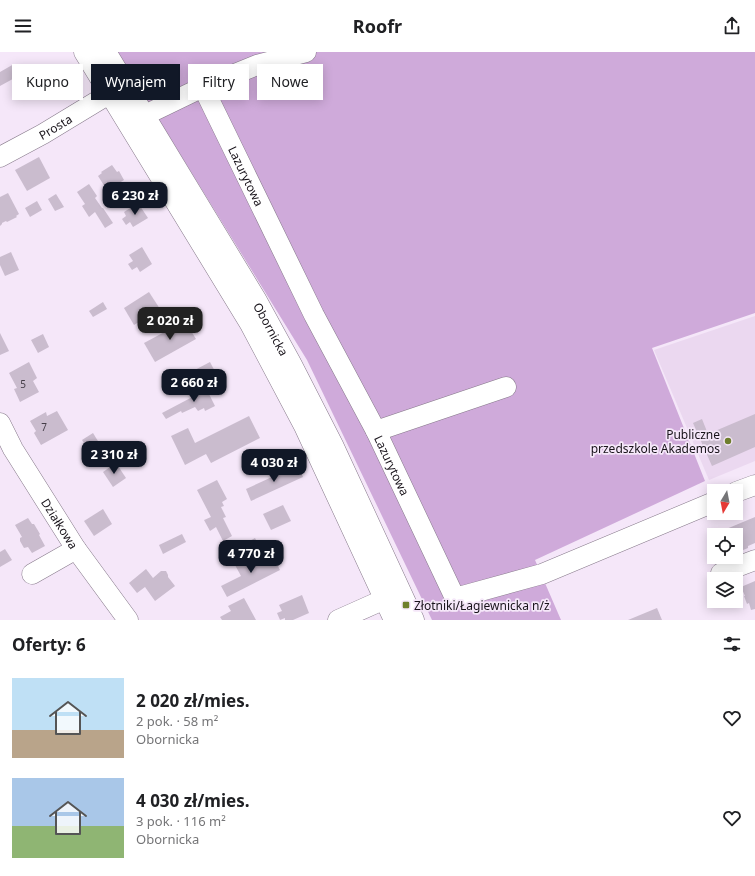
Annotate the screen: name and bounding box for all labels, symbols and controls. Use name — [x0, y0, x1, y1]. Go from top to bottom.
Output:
text: Roofr — [353, 14, 402, 38]
icon: menu — [12, 15, 34, 37]
icon: share — [721, 15, 743, 37]
chip: Kupno — [12, 64, 83, 100]
chip: Wynajem — [91, 64, 180, 100]
chip: Filtry — [188, 64, 249, 100]
chip: Nowe — [257, 64, 323, 100]
street label: Prosta — [36, 110, 75, 143]
street label: Lazurytowa — [225, 143, 268, 209]
pin: 6 230 zł — [94, 182, 176, 216]
text: 6 230 zł — [112, 186, 158, 204]
street label: Obornicka — [250, 299, 293, 359]
pin: 2 020 zł — [129, 307, 211, 341]
text: 2 020 zł — [147, 311, 193, 329]
pin: 2 660 zł — [153, 369, 235, 403]
text: 2 660 zł — [171, 373, 217, 391]
house number: 5 — [20, 377, 26, 391]
house number: 7 — [41, 420, 47, 434]
place label: Publiczne przedszkole Akademos — [591, 426, 720, 457]
street label: Lazurytowa — [371, 432, 414, 498]
marker: Publiczne przedszkole Akademos — [723, 436, 733, 446]
pin: 2 310 zł — [73, 441, 155, 475]
text: 2 310 zł — [91, 445, 137, 463]
pin: 4 030 zł — [233, 449, 315, 483]
text: 4 030 zł — [251, 453, 297, 471]
north arrow — [707, 484, 743, 520]
map controls — [707, 484, 743, 608]
street label: Działkowa — [37, 495, 82, 552]
button: locate — [707, 528, 743, 564]
pin: 4 770 zł — [210, 540, 292, 574]
text: 4 770 zł — [228, 544, 274, 562]
button: layers — [707, 572, 743, 608]
place label: Złotniki/Łagiewnicka n/ż — [414, 597, 550, 614]
marker: Złotniki/Łagiewnicka n/ż — [401, 600, 411, 610]
text: Oferty: 6 — [12, 633, 86, 656]
icon: filters — [721, 633, 743, 655]
text: 2 020 zł/mies. — [136, 689, 249, 712]
icon: home — [44, 694, 92, 742]
icon: heart — [721, 707, 743, 729]
text: 2 pok. · 58 m² — [136, 712, 218, 730]
text: Obornicka — [136, 730, 199, 748]
text: 4 030 zł/mies. — [136, 789, 249, 812]
icon: home — [44, 794, 92, 842]
icon: heart — [721, 807, 743, 829]
text: 3 pok. · 116 m² — [136, 812, 226, 830]
text: Obornicka — [136, 830, 199, 848]

